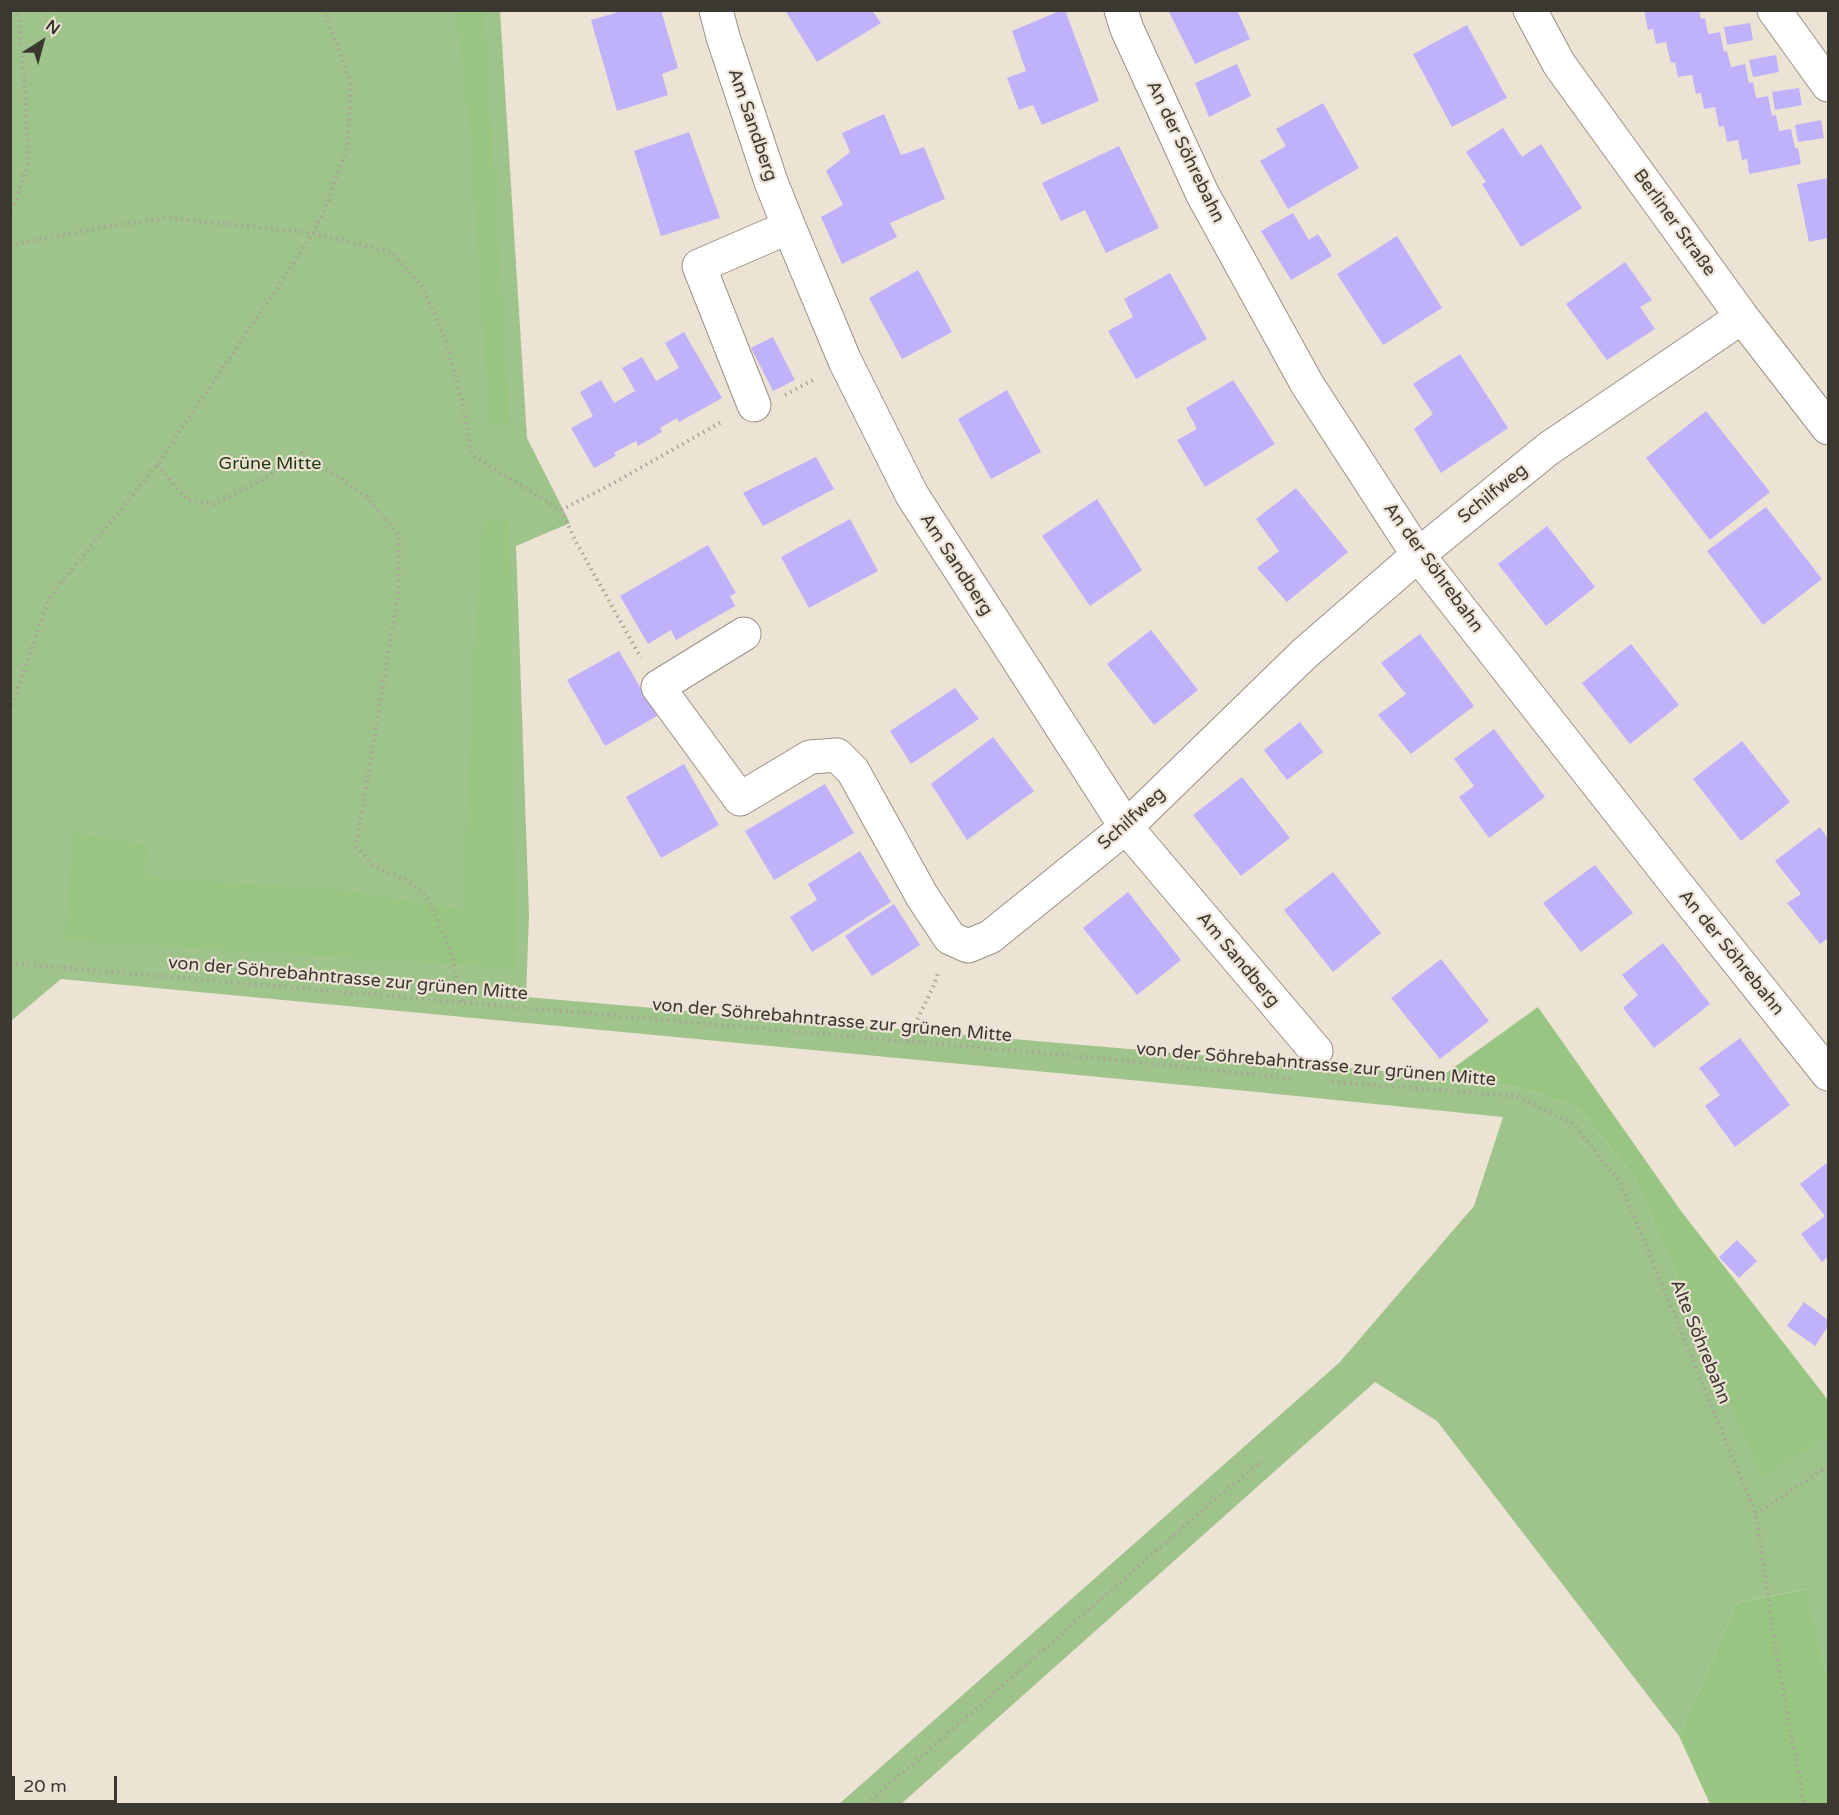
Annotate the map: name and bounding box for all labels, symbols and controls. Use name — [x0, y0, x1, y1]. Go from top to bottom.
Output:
north arrow — [12, 12, 72, 72]
text: N — [41, 16, 64, 39]
street label: Am Sandberg — [723, 66, 781, 184]
street label: An der Söhrebahn — [1141, 77, 1229, 227]
street label: Berliner Straße — [1628, 165, 1720, 281]
park label: Grüne Mitte — [219, 453, 321, 475]
street label: Schilfweg — [1454, 459, 1532, 529]
street label: An der Söhrebahn — [1379, 499, 1487, 637]
street label: Am Sandberg — [915, 510, 997, 620]
street label: Schilfweg — [1094, 783, 1170, 855]
street label: An der Söhrebahn — [1674, 886, 1788, 1020]
street label: Am Sandberg — [1192, 908, 1284, 1012]
street label: von der Söhrebahntrasse zur grünen Mitte — [167, 953, 529, 1005]
street label: von der Söhrebahntrasse zur grünen Mitte — [651, 995, 1013, 1047]
street label: von der Söhrebahntrasse zur grünen Mitte — [1135, 1039, 1497, 1091]
street label: Alte Söhrebahn — [1665, 1276, 1735, 1408]
scale bar — [15, 1764, 120, 1802]
text: 20 m — [23, 1775, 67, 1797]

